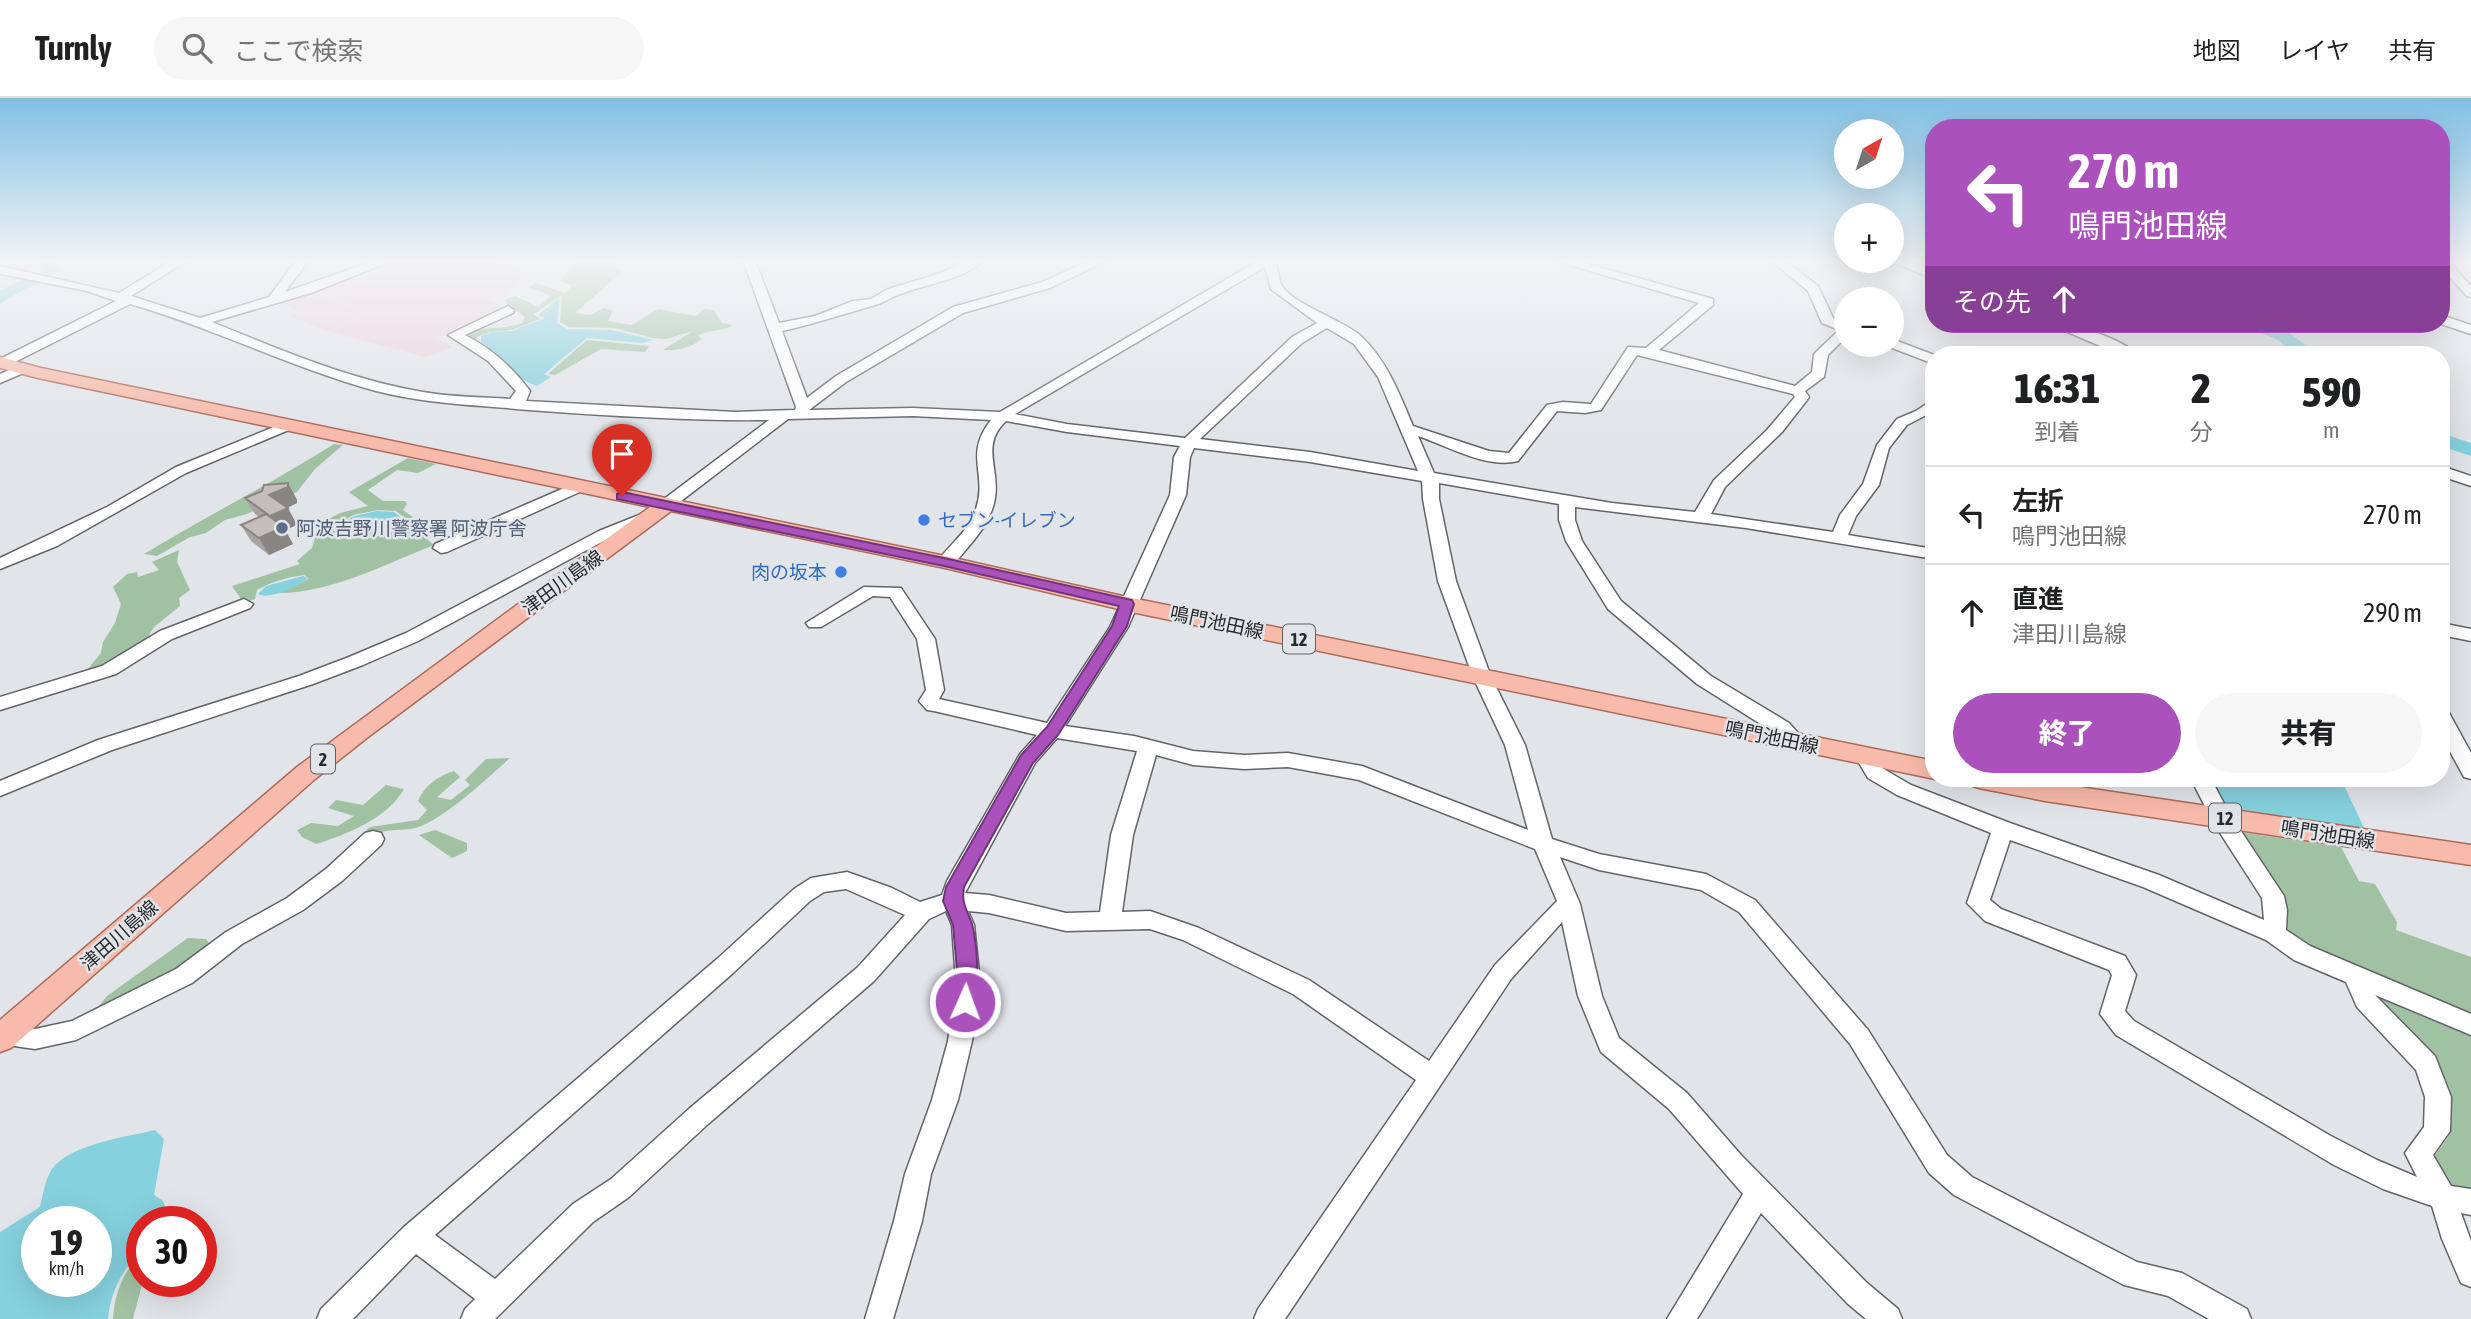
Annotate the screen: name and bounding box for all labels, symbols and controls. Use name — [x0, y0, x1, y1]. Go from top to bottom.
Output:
search box — [154, 17, 644, 80]
text: Turnly — [35, 29, 112, 67]
icon: search — [178, 29, 216, 67]
text: ここで検索 — [234, 36, 364, 66]
text: 地図 — [2193, 37, 2241, 64]
text: レイヤ — [2279, 37, 2350, 64]
text: 共有 — [2388, 37, 2436, 64]
north arrow — [1834, 119, 1904, 189]
map controls — [1834, 119, 1904, 357]
text: 270 m — [2068, 142, 2179, 198]
icon: left — [1953, 147, 2044, 238]
button: + — [1834, 203, 1904, 273]
text: 鳴門池田線 — [2068, 207, 2228, 244]
icon: ahead — [2045, 280, 2083, 318]
button: − — [1834, 287, 1904, 357]
text: その先 — [1953, 287, 2031, 317]
text: 16:31 — [2014, 364, 2101, 412]
text: 2 — [2191, 364, 2211, 412]
text: 590 — [2302, 368, 2361, 416]
text: m — [2323, 417, 2340, 443]
text: 到着 — [2034, 419, 2080, 445]
text: 分 — [2190, 419, 2213, 445]
pin — [592, 424, 652, 496]
icon: arrive — [603, 435, 641, 473]
text: 左折 — [2012, 486, 2064, 516]
icon: left — [1953, 496, 1991, 534]
text: 270 m — [2363, 500, 2422, 530]
place label: セブン-イレブン — [938, 509, 1076, 531]
marker: セブン-イレブン — [916, 512, 932, 528]
place label: 阿波吉野川警察署 阿波庁舎 — [296, 517, 527, 539]
marker: 阿波吉野川警察署 阿波庁舎 — [274, 520, 290, 536]
text: 鳴門池田線 — [2012, 523, 2127, 549]
street label: 津田川島線 — [517, 545, 607, 619]
place label: 肉の坂本 — [751, 561, 827, 583]
marker: 肉の坂本 — [833, 564, 849, 580]
text: 直進 — [2012, 584, 2064, 614]
icon: ahead — [1953, 594, 1991, 632]
text: 290 m — [2363, 598, 2422, 628]
street label: 鳴門池田線 — [1168, 601, 1266, 643]
text: 津田川島線 — [2012, 621, 2127, 647]
road number: 12 — [1283, 624, 1315, 654]
button: 終了 — [1953, 693, 2181, 773]
button: 共有 — [2195, 693, 2422, 773]
street label: 鳴門池田線 — [1723, 716, 1821, 758]
road number: 2 — [311, 744, 335, 774]
road number: 12 — [2209, 804, 2241, 832]
street label: 鳴門池田線 — [2279, 816, 2377, 852]
street label: 津田川島線 — [76, 896, 162, 974]
position arrow — [928, 965, 1002, 1039]
speed limit sign: 30 — [126, 1206, 217, 1297]
text: 19 — [50, 1222, 83, 1262]
text: km/h — [49, 1258, 84, 1279]

